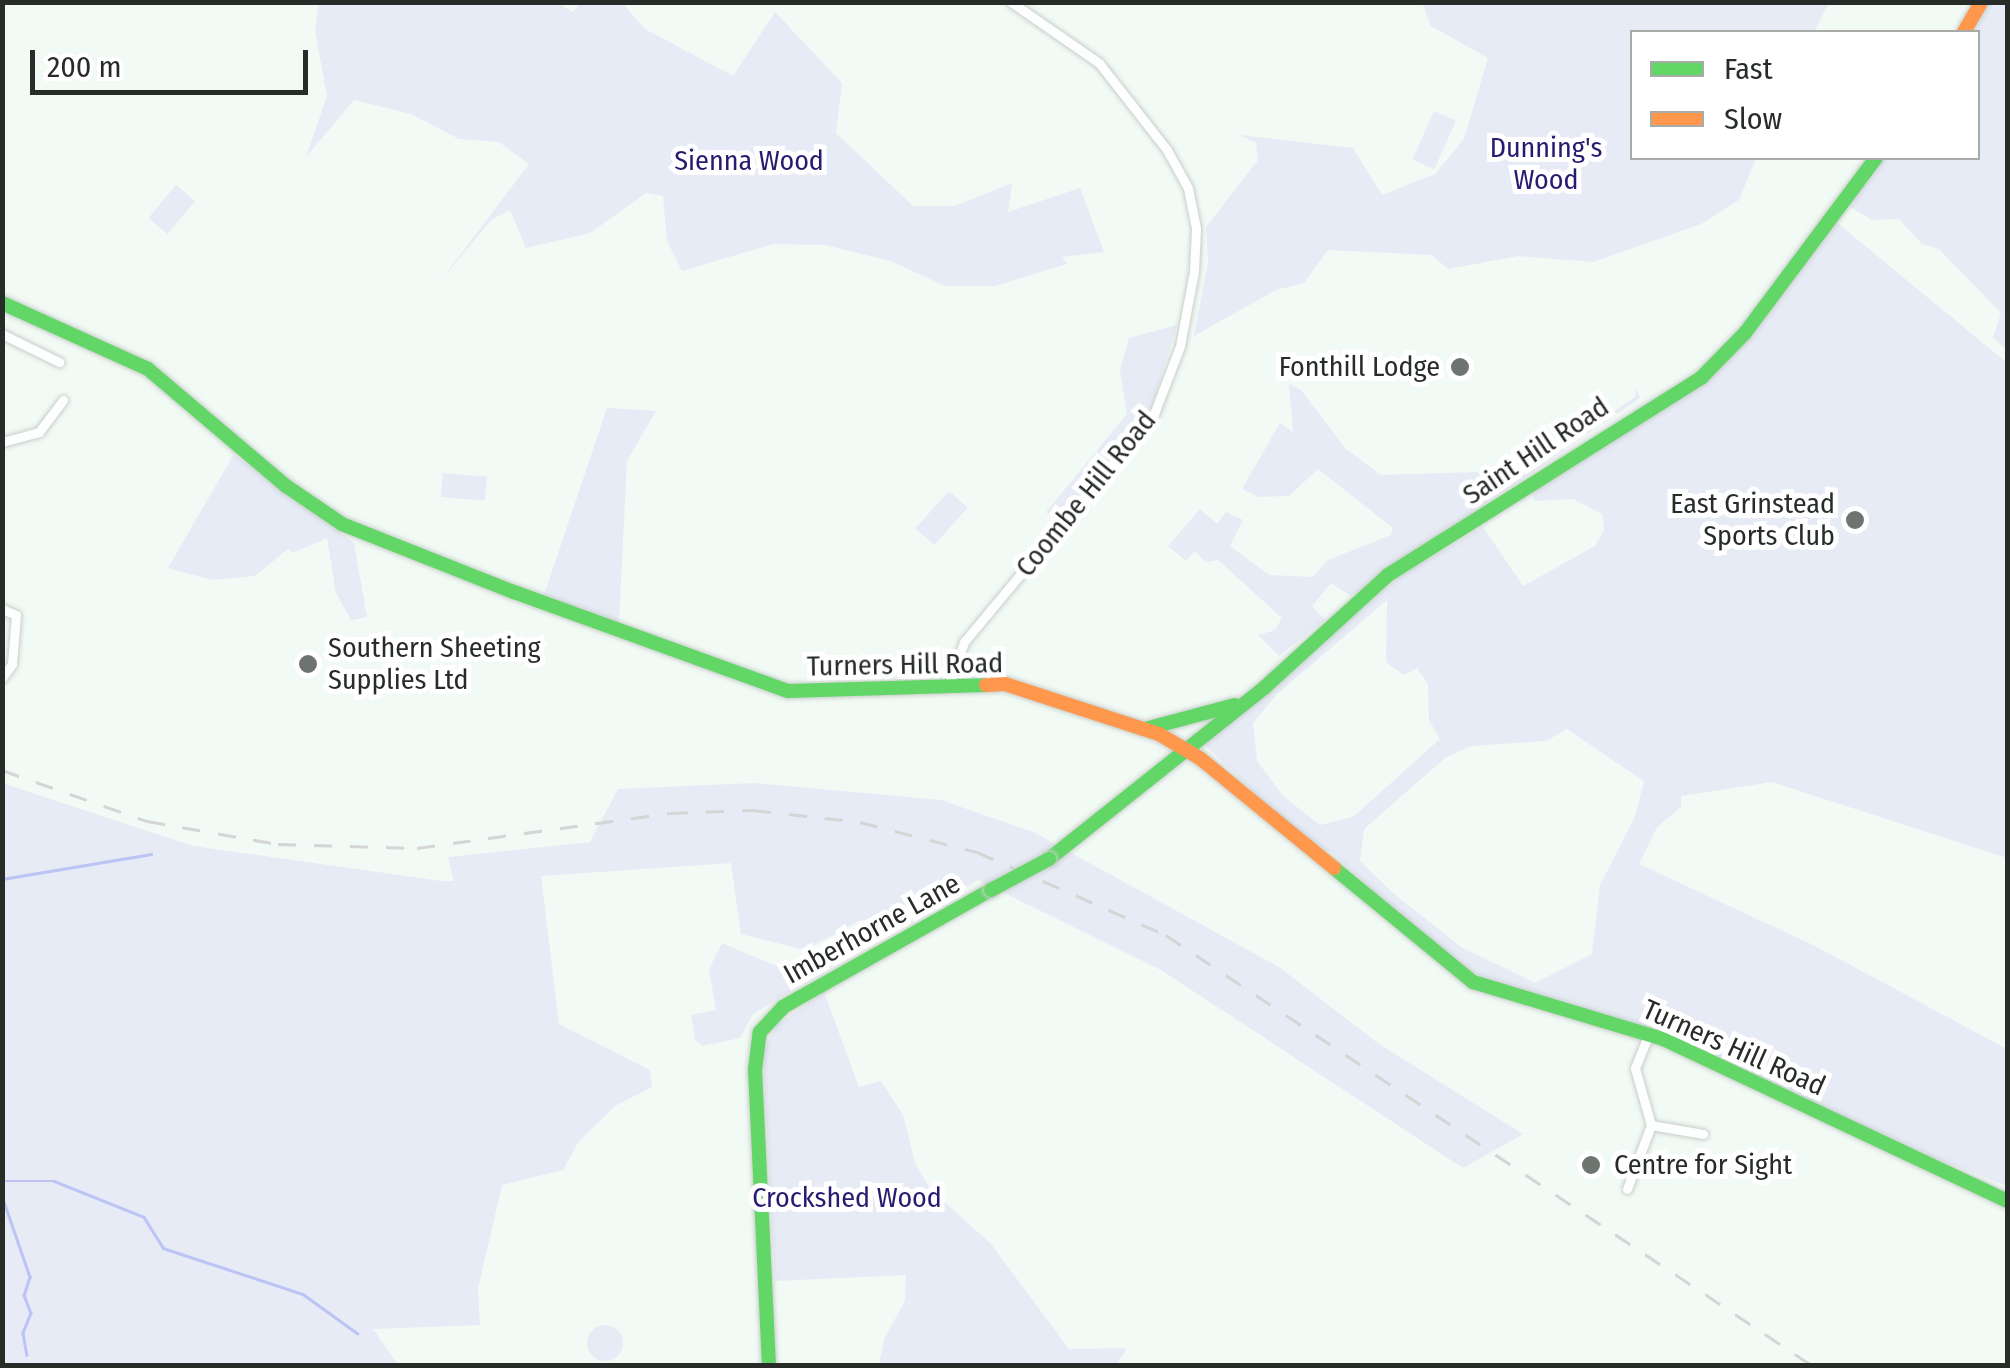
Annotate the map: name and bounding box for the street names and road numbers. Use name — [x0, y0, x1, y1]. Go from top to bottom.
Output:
street label: Saint Hill Road — [1457, 390, 1615, 512]
street label: Coombe Hill Road — [1009, 404, 1163, 584]
street label: Turners Hill Road — [807, 646, 1003, 684]
street label: Imberhorne Lane — [778, 867, 966, 991]
street label: Turners Hill Road — [1638, 993, 1830, 1103]

